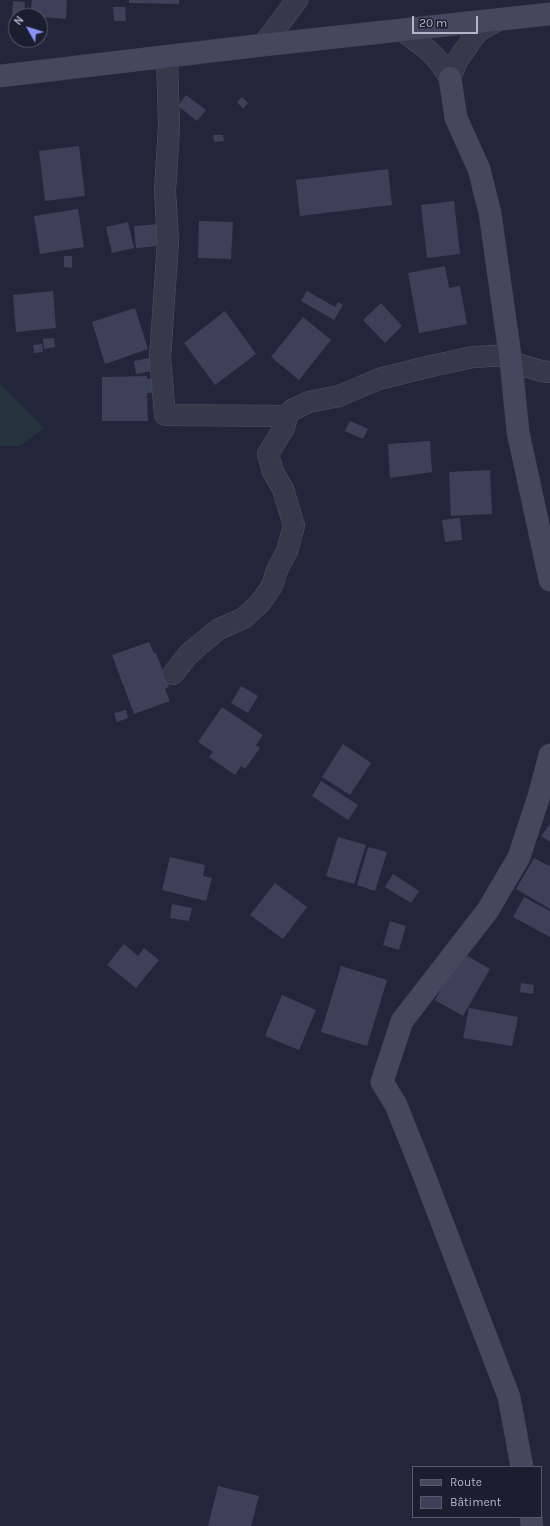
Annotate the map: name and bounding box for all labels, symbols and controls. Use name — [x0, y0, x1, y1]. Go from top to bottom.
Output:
north arrow — [8, 8, 48, 48]
scale bar — [414, 8, 480, 34]
text: N — [12, 14, 27, 28]
text: 20 m — [419, 16, 447, 30]
legend — [412, 1466, 542, 1518]
text: Route — [450, 1475, 482, 1489]
text: Bâtiment — [450, 1495, 501, 1509]

